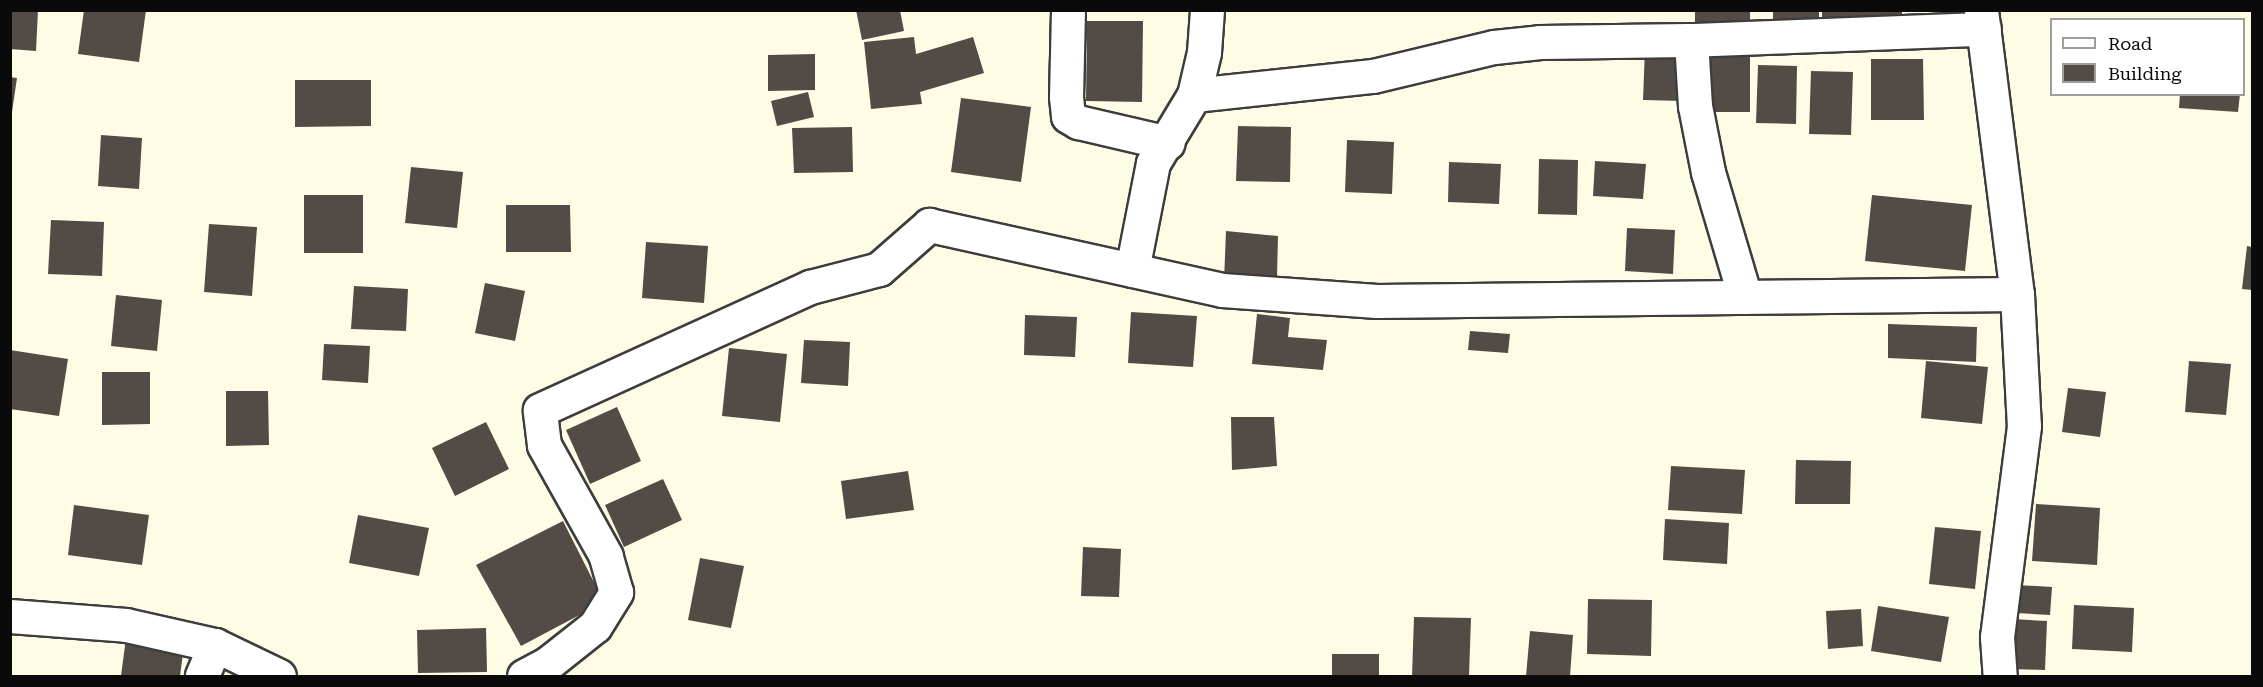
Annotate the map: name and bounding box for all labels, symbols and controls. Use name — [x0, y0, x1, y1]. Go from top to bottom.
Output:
legend — [2050, 18, 2245, 96]
text: Road — [2108, 33, 2152, 54]
text: Building — [2108, 63, 2182, 84]

